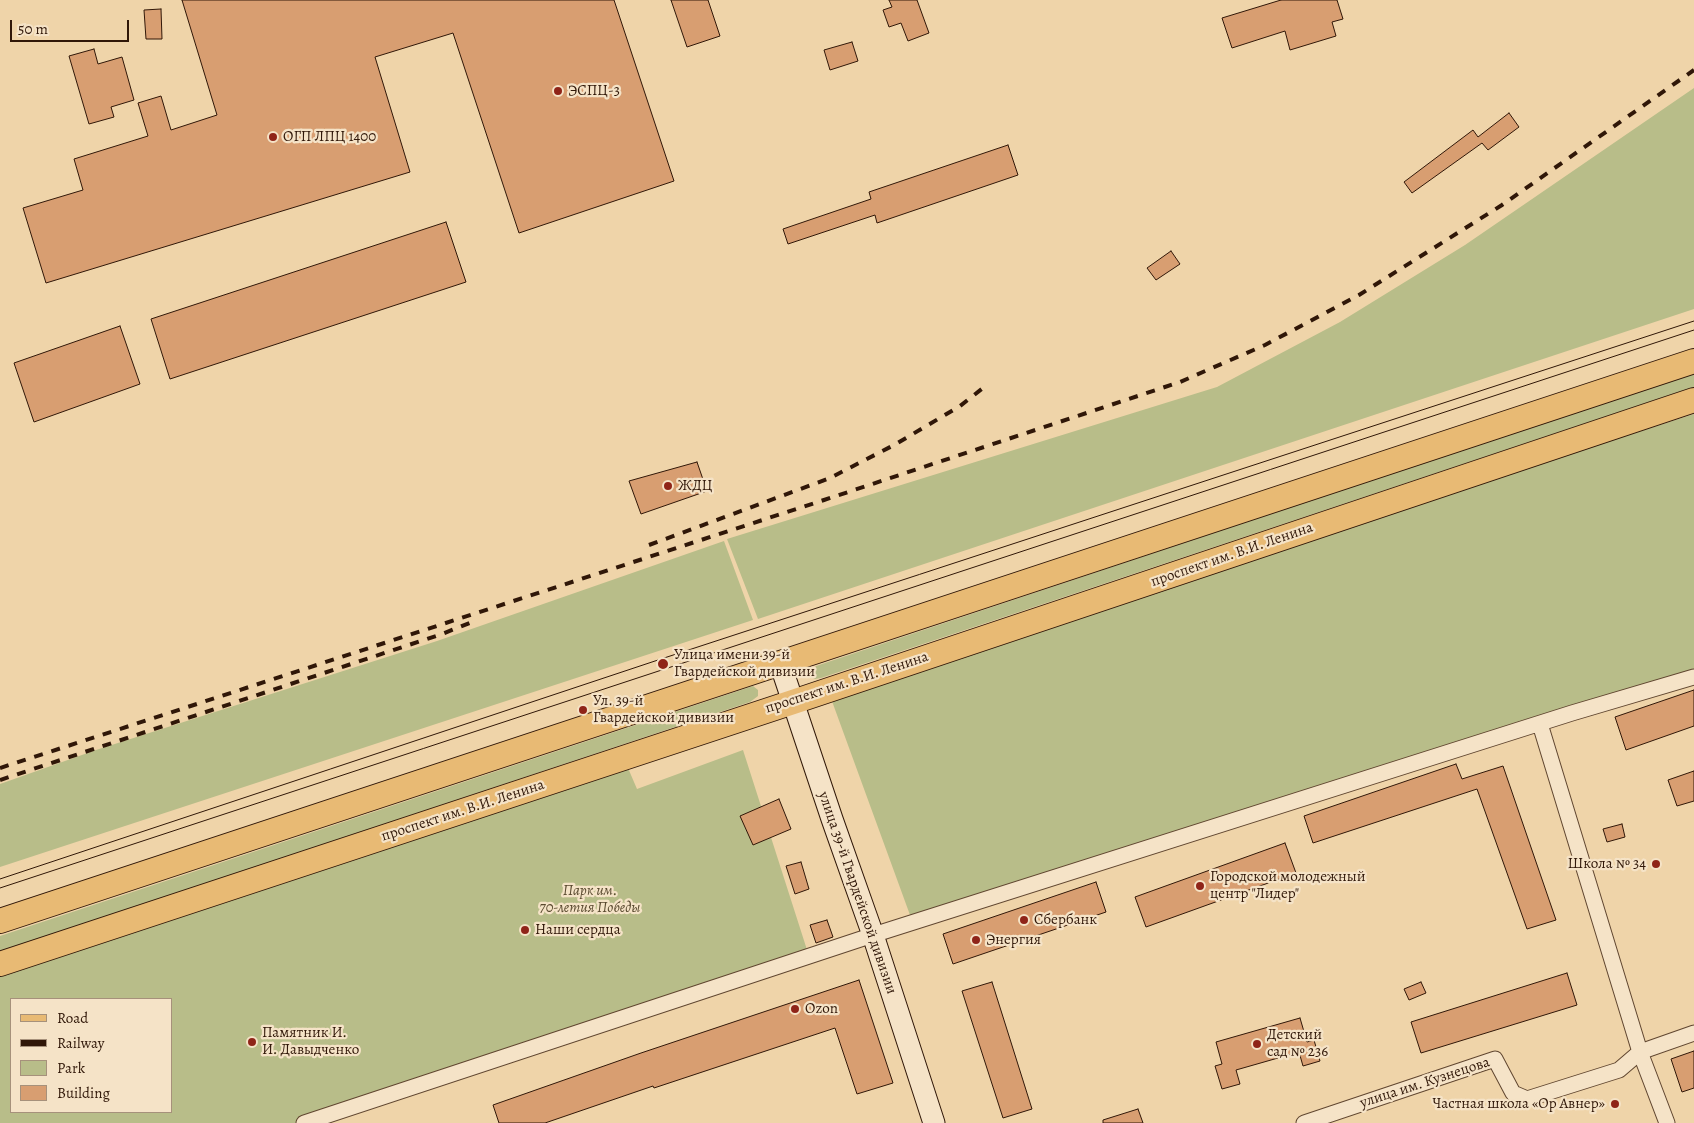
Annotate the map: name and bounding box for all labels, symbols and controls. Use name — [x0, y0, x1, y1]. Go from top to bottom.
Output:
scale bar — [12, 10, 131, 42]
text: 50 m — [18, 19, 48, 39]
place label: ЭСПЦ-3 — [568, 82, 620, 100]
marker: ЭСПЦ-3 — [552, 85, 564, 97]
place label: ОГП ЛПЦ 1400 — [283, 128, 376, 146]
marker: ОГП ЛПЦ 1400 — [267, 131, 279, 143]
place label: ЖДЦ — [678, 477, 712, 495]
marker: ЖДЦ — [662, 480, 674, 492]
street label: проспект им. В.И. Ленина — [1148, 519, 1316, 591]
place label: Улица имени 39-й Гвардейской дивизии — [674, 646, 815, 681]
street label: проспект им. В.И. Ленина — [763, 648, 931, 718]
marker: Улица имени 39-й Гвардейской дивизии — [656, 657, 670, 671]
place label: Ул. 39-й Гвардейской дивизии — [593, 692, 734, 727]
marker: Ул. 39-й Гвардейской дивизии — [577, 704, 589, 716]
street label: проспект им. В.И. Ленина — [379, 776, 547, 846]
street label: улица 39-й Гвардейской дивизии — [814, 789, 900, 997]
place label: Школа № 34 — [1567, 855, 1646, 873]
marker: Школа № 34 — [1650, 858, 1662, 870]
place label: Городской молодежный центр "Лидер" — [1210, 868, 1366, 903]
marker: Городской молодежный центр "Лидер" — [1194, 880, 1206, 892]
park label: Парк им. 70-летия Победы — [540, 882, 640, 917]
place label: Сбербанк — [1034, 911, 1097, 929]
marker: Сбербанк — [1018, 914, 1030, 926]
place label: Наши сердца — [535, 921, 621, 939]
marker: Наши сердца — [519, 924, 531, 936]
place label: Энергия — [986, 931, 1041, 949]
marker: Энергия — [970, 934, 982, 946]
legend — [10, 998, 172, 1113]
place label: Ozon — [805, 1000, 838, 1018]
marker: Ozon — [789, 1003, 801, 1015]
text: Road — [57, 1008, 88, 1028]
place label: Памятник И. И. Давыдченко — [262, 1024, 359, 1059]
place label: Детский сад № 236 — [1267, 1026, 1328, 1061]
text: Railway — [57, 1033, 104, 1053]
marker: Памятник И. И. Давыдченко — [246, 1036, 258, 1048]
marker: Детский сад № 236 — [1251, 1038, 1263, 1050]
street label: улица им. Кузнецова — [1358, 1053, 1492, 1113]
text: Park — [57, 1058, 85, 1078]
text: Building — [57, 1083, 110, 1103]
place label: Частная школа «Ор Авнер» — [1433, 1095, 1605, 1113]
marker: Частная школа «Ор Авнер» — [1609, 1098, 1621, 1110]

